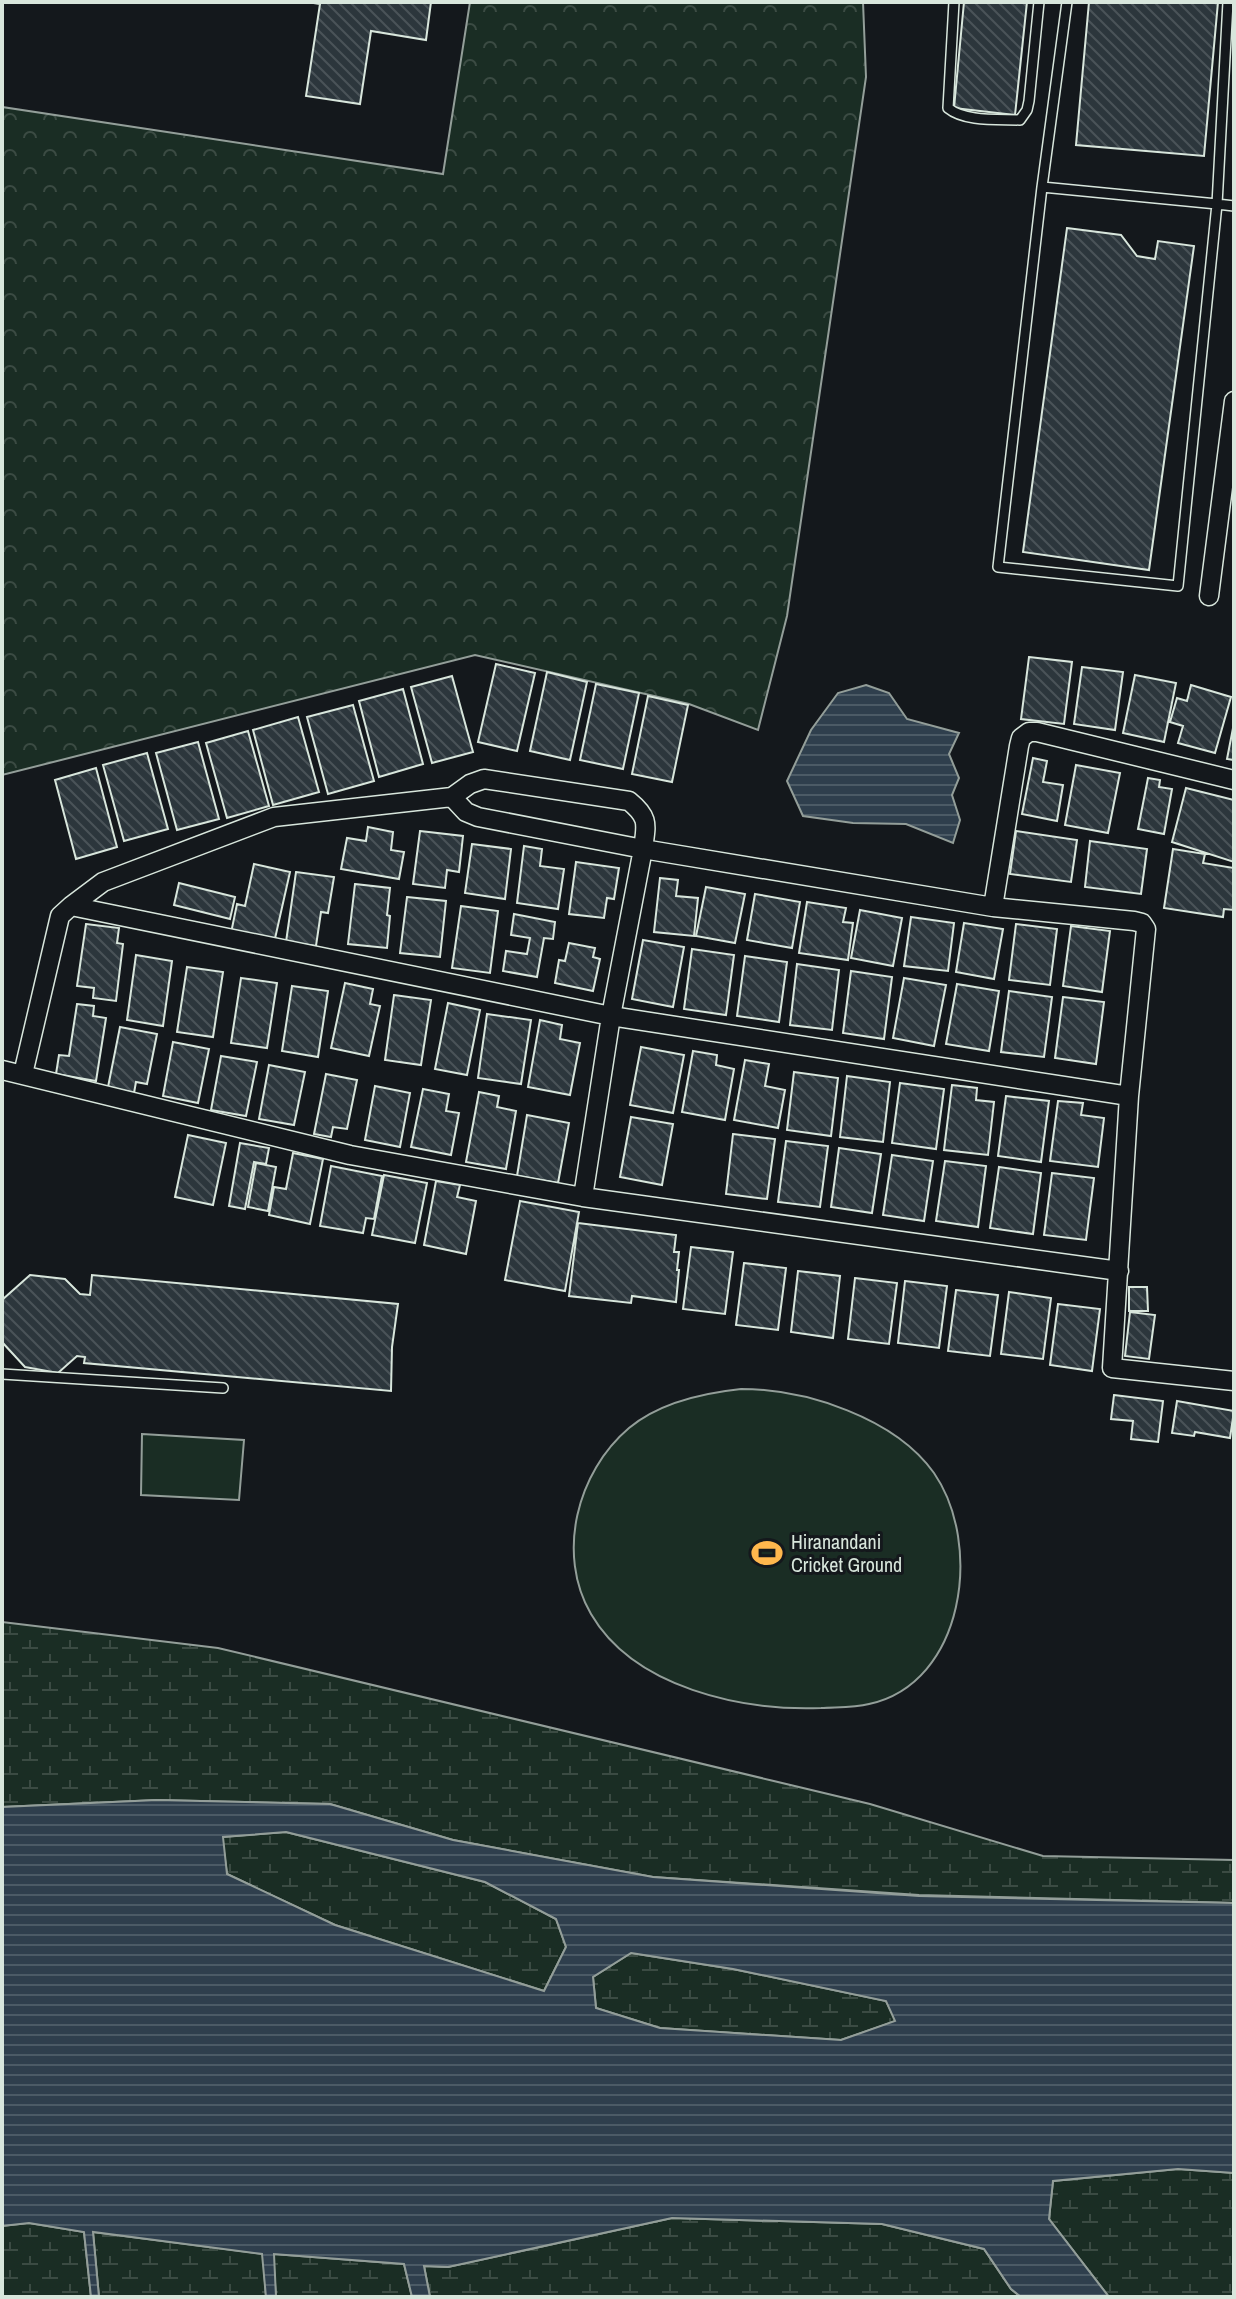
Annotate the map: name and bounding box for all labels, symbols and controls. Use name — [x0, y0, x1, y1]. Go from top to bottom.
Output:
place label: Hiranandani Cricket Ground — [791, 1528, 902, 1578]
sports icon: Hiranandani Cricket Ground — [750, 1536, 784, 1570]

